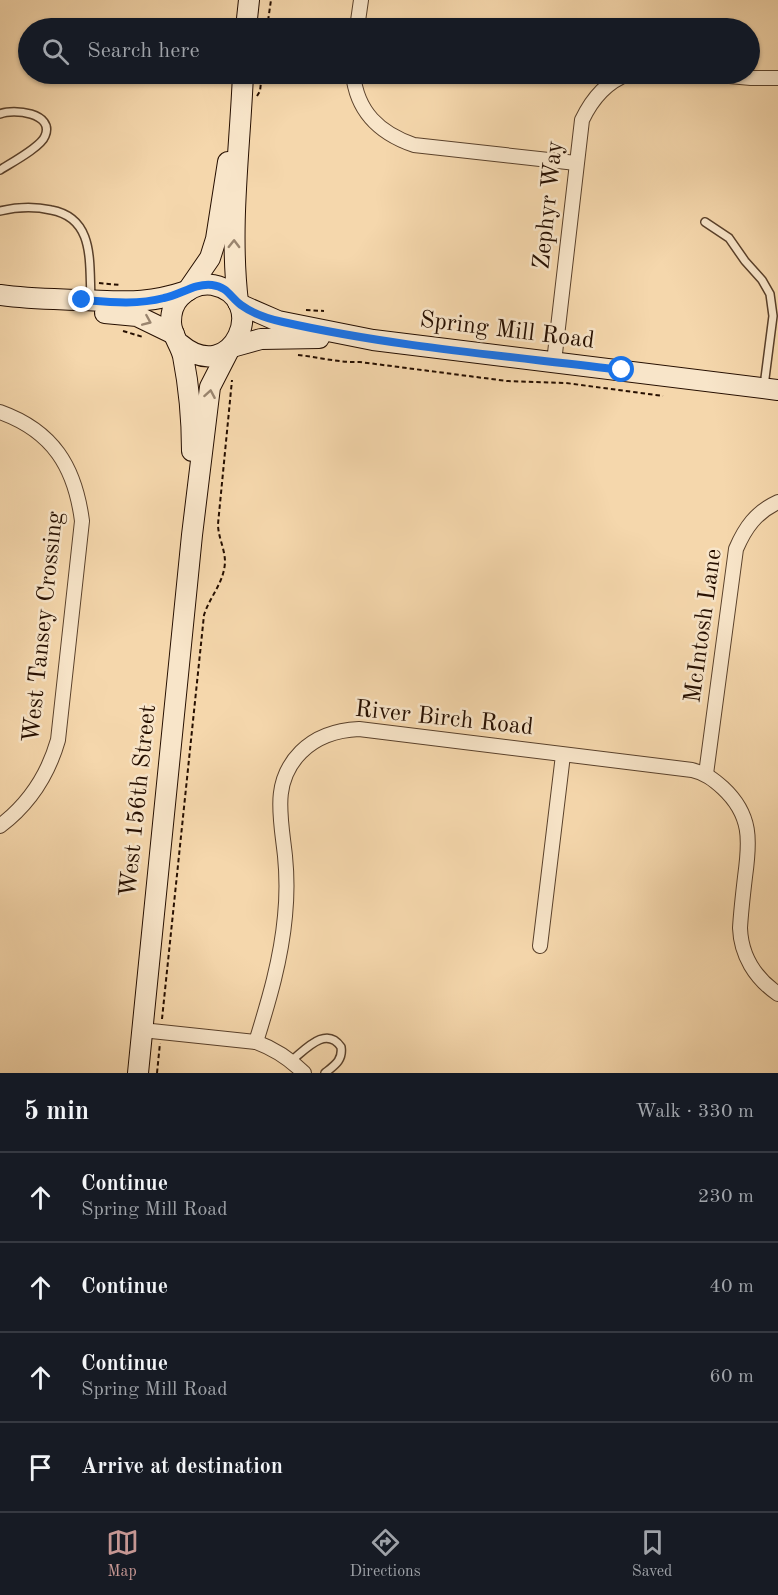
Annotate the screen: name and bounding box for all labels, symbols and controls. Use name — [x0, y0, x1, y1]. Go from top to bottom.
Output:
search box — [18, 18, 760, 84]
icon: search — [39, 35, 72, 68]
text: Search here — [87, 40, 200, 62]
street label: Zephyr Way — [530, 139, 568, 271]
one-way arrow — [228, 239, 240, 248]
route end — [68, 286, 94, 312]
street label: Spring Mill Road — [418, 308, 596, 354]
one-way arrow — [141, 314, 152, 326]
route start — [608, 356, 634, 382]
one-way arrow — [203, 389, 215, 398]
street label: West Tansey Crossing — [20, 510, 68, 744]
street label: McIntosh Lane — [681, 547, 727, 705]
street label: River Birch Road — [354, 698, 534, 740]
street label: West 156th Street — [117, 704, 161, 898]
text: 5 min — [24, 1099, 89, 1125]
text: Walk · 330 m — [635, 1102, 754, 1122]
text: Continue — [81, 1173, 168, 1195]
icon: ahead — [24, 1181, 57, 1214]
text: 230 m — [698, 1187, 754, 1207]
text: Spring Mill Road — [81, 1200, 228, 1220]
icon: ahead — [24, 1271, 57, 1304]
text: Continue — [81, 1276, 168, 1298]
text: 40 m — [709, 1277, 754, 1297]
text: Continue — [81, 1353, 168, 1375]
icon: ahead — [24, 1361, 57, 1394]
text: 60 m — [709, 1367, 754, 1387]
text: Spring Mill Road — [81, 1380, 228, 1400]
icon: arrive — [24, 1451, 57, 1484]
text: Arrive at destination — [81, 1456, 283, 1478]
tab: Map — [106, 1526, 139, 1582]
tab: Directions — [350, 1526, 421, 1582]
tab: Saved — [632, 1526, 672, 1582]

